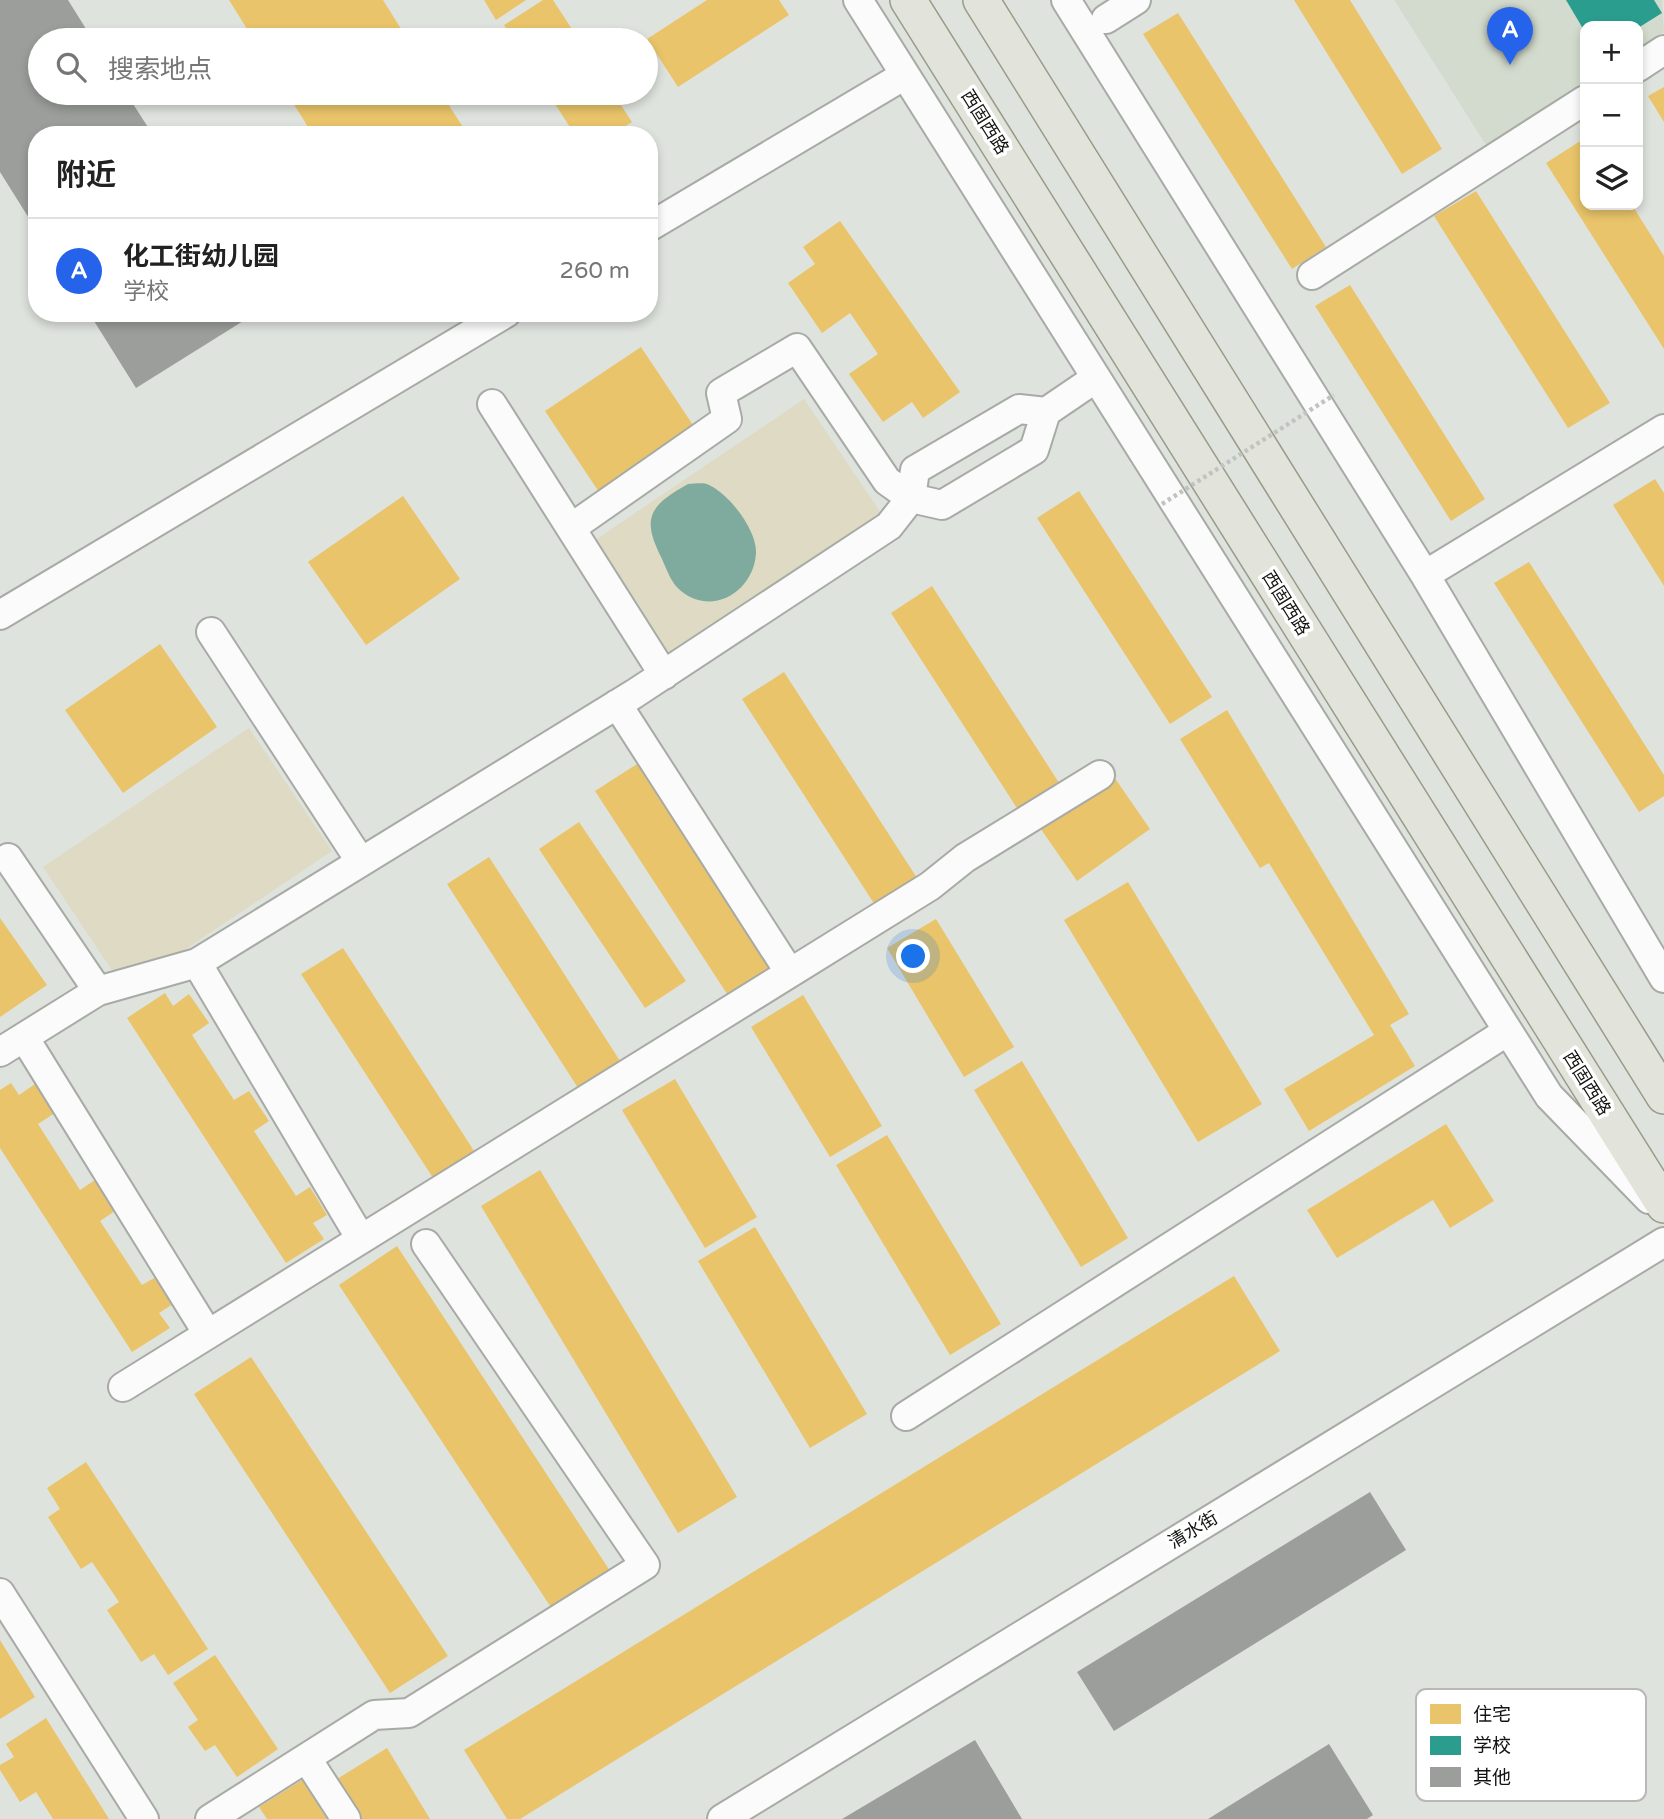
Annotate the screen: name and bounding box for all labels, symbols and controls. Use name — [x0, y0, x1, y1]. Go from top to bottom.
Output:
pin: A — [1487, 7, 1533, 65]
map controls — [1580, 21, 1643, 210]
button: + — [1580, 21, 1643, 84]
search box — [28, 28, 658, 105]
icon: search — [52, 48, 90, 86]
text: 搜索地点 — [108, 54, 212, 85]
button: − — [1580, 84, 1643, 147]
street label: 西固西路 — [957, 86, 1013, 158]
button: layers — [1580, 147, 1643, 210]
text: 附近 — [56, 157, 116, 194]
text: 化工街幼儿园 — [123, 241, 279, 272]
text: A — [70, 257, 88, 285]
text: 260 m — [560, 257, 630, 285]
text: 学校 — [123, 278, 169, 306]
street label: 西固西路 — [1258, 567, 1314, 639]
your location — [896, 939, 930, 973]
street label: 西固西路 — [1559, 1047, 1615, 1119]
street label: 清水街 — [1164, 1507, 1222, 1553]
legend — [1416, 1689, 1646, 1801]
text: 住宅 — [1473, 1704, 1511, 1726]
text: 学校 — [1473, 1735, 1511, 1757]
text: 其他 — [1473, 1767, 1511, 1789]

